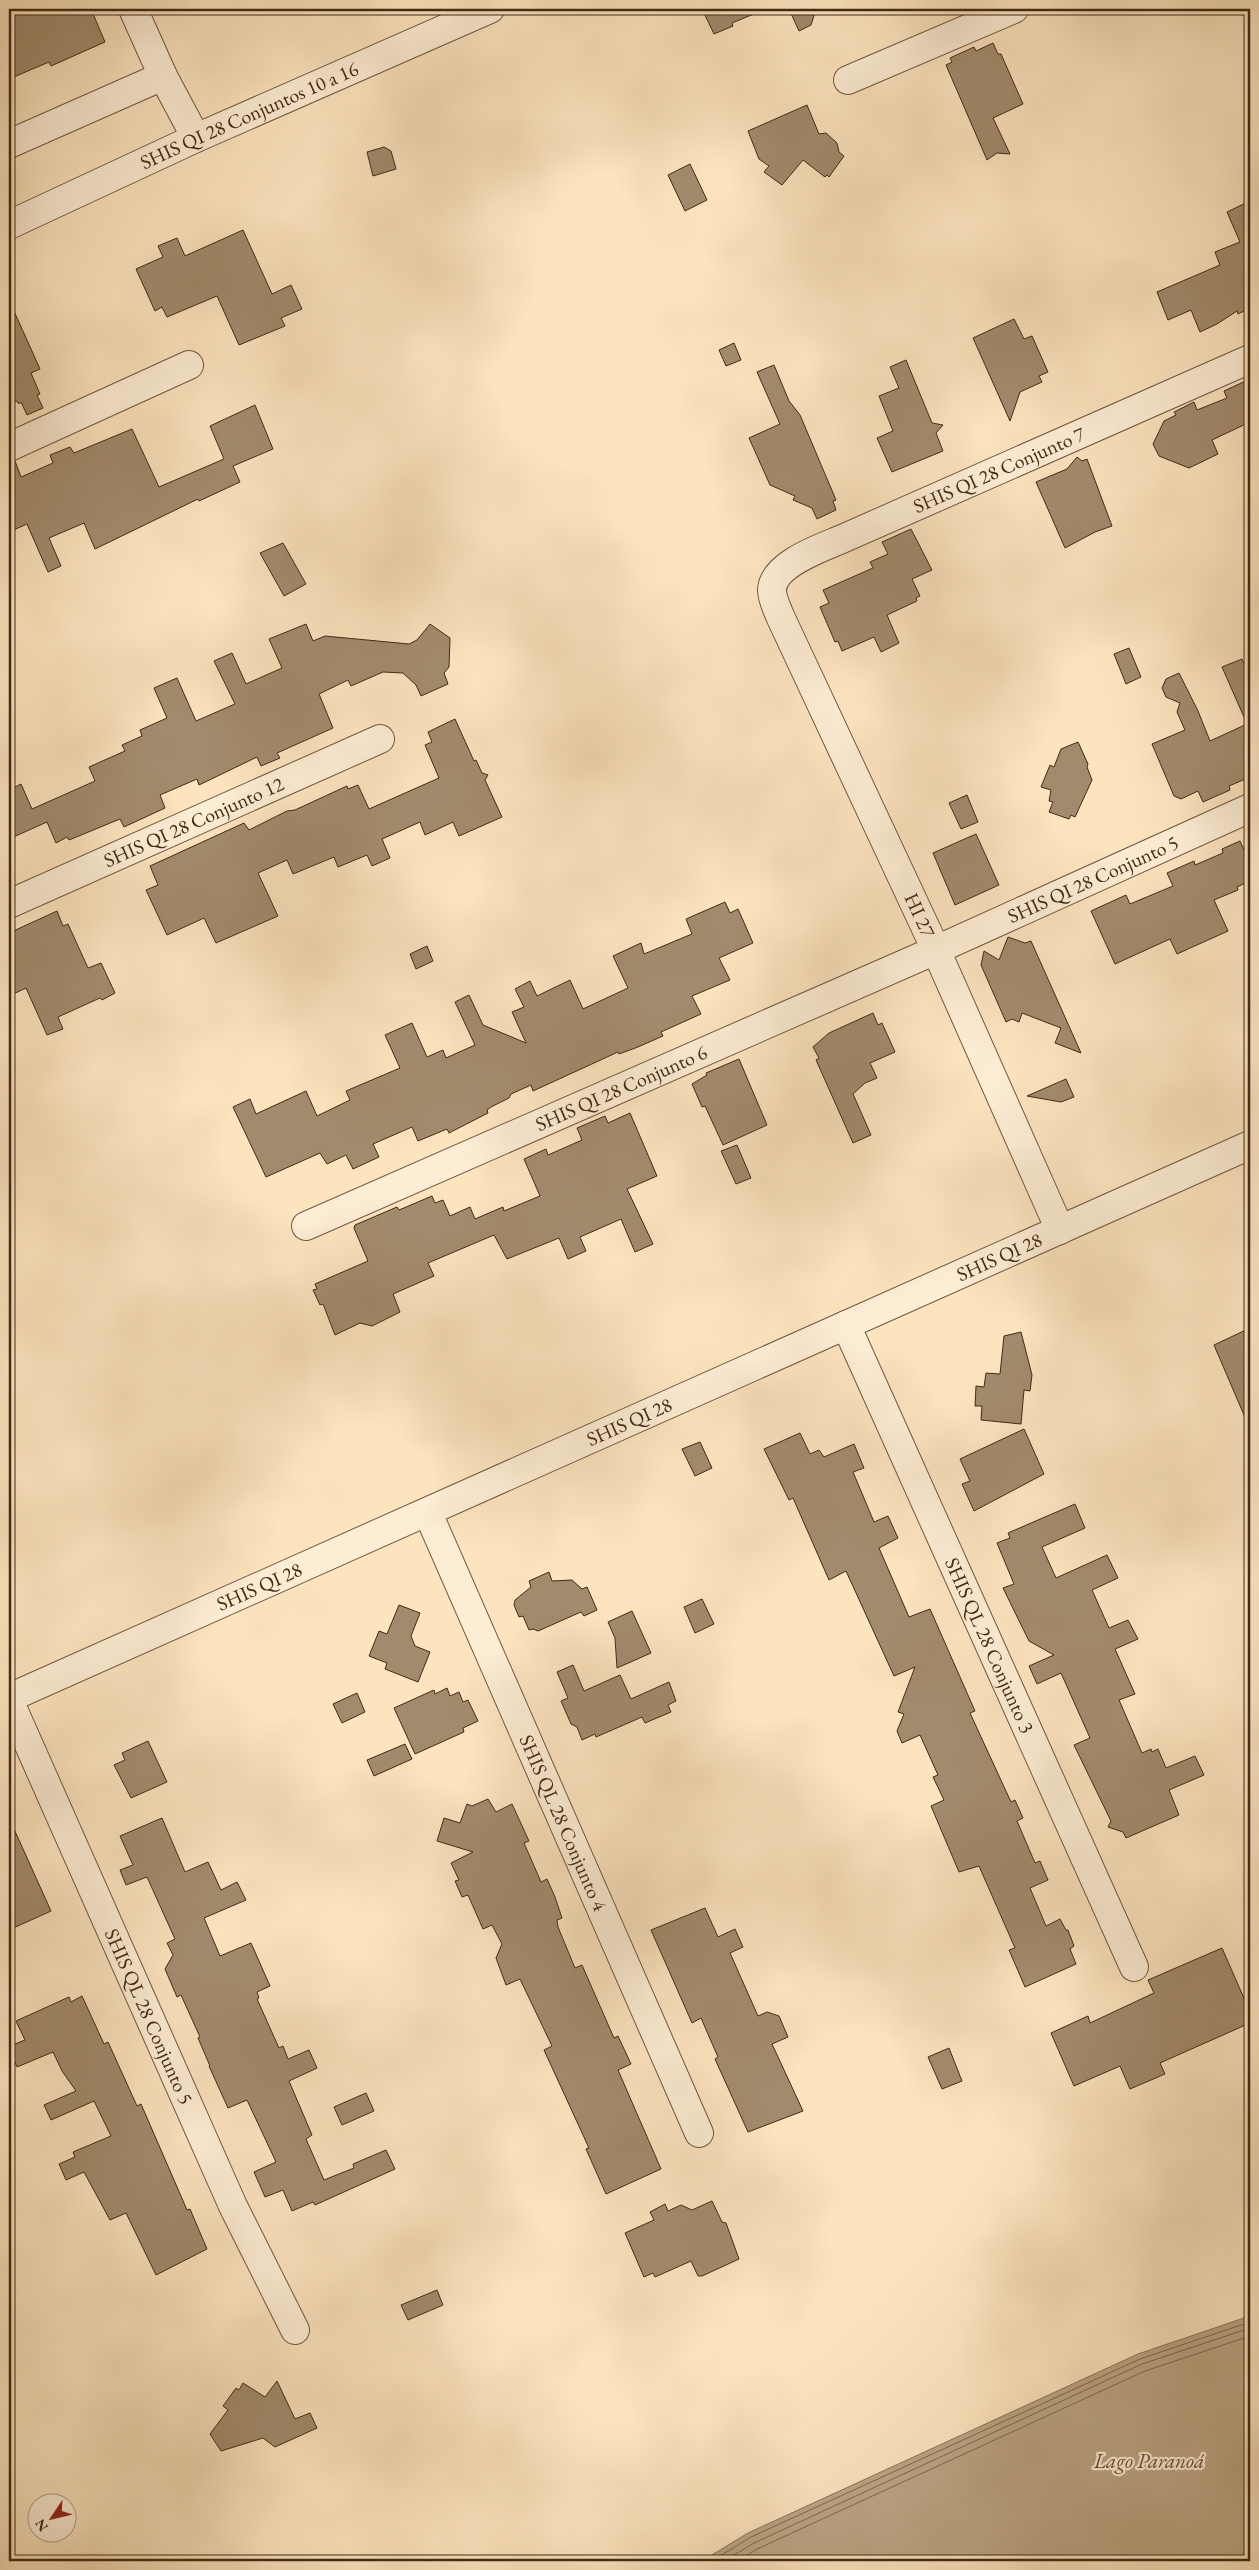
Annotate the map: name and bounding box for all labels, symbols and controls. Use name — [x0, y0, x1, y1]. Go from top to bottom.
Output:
street label: SHIS QI 28 Conjuntos 10 a 16 — [136, 55, 363, 175]
street label: SHIS QI 28 Conjunto 7 — [909, 420, 1089, 519]
street label: SHIS QI 28 Conjunto 12 — [99, 770, 288, 873]
street label: SHIS QI 28 Conjunto 5 — [1003, 829, 1183, 929]
street label: HI 27 — [898, 889, 942, 942]
street label: SHIS QI 28 Conjunto 6 — [531, 1039, 711, 1137]
street label: SHIS QI 28 — [952, 1226, 1046, 1287]
street label: SHIS QI 28 — [582, 1391, 676, 1452]
street label: SHIS QL 28 Conjunto 3 — [939, 1553, 1040, 1737]
street label: SHIS QI 28 — [212, 1556, 306, 1617]
street label: SHIS QL 28 Conjunto 4 — [513, 1730, 613, 1915]
street label: SHIS QL 28 Conjunto 5 — [99, 1924, 199, 2108]
water label: Lago Paranoá — [1093, 2447, 1205, 2474]
north arrow — [28, 2492, 78, 2542]
text: N — [30, 2515, 52, 2535]

